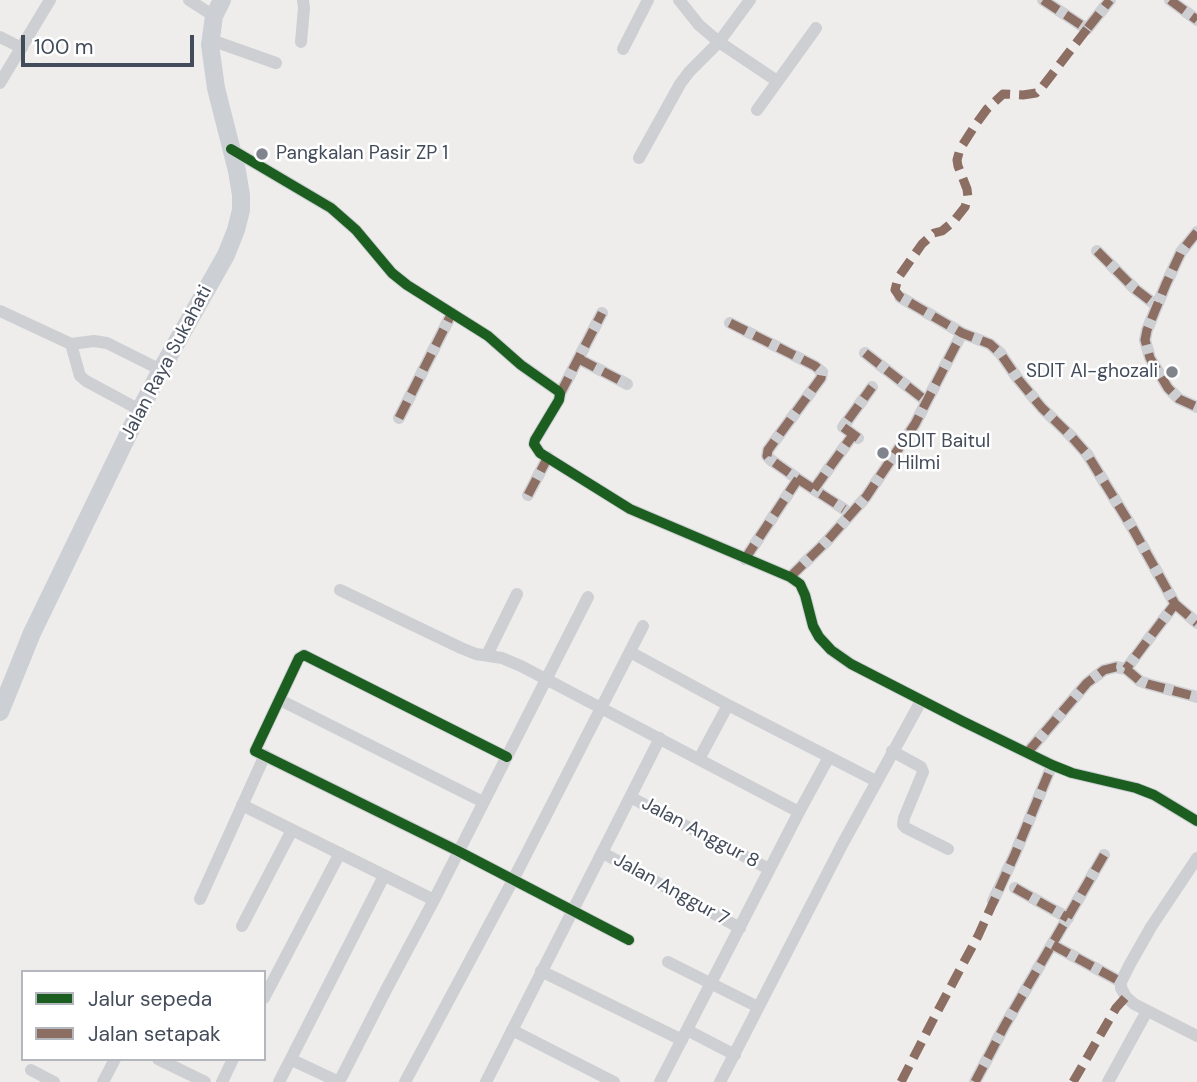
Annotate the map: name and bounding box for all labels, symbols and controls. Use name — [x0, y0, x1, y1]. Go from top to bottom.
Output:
scale bar — [24, 21, 198, 65]
text: 100 m — [34, 33, 94, 61]
place label: Pangkalan Pasir ZP 1 — [276, 143, 448, 165]
marker: Pangkalan Pasir ZP 1 — [254, 146, 270, 162]
street label: Jalan Raya Sukahati — [117, 282, 217, 444]
place label: SDIT Al-ghozali — [1026, 361, 1158, 383]
marker: SDIT Al-ghozali — [1164, 364, 1180, 380]
place label: SDIT Baitul Hilmi — [897, 431, 990, 475]
marker: SDIT Baitul Hilmi — [875, 445, 891, 461]
street label: Jalan Anggur 8 — [637, 793, 763, 873]
street label: Jalan Anggur 7 — [609, 849, 733, 931]
legend — [21, 970, 266, 1061]
text: Jalur sepeda — [88, 985, 212, 1013]
text: Jalan setapak — [88, 1020, 221, 1048]

